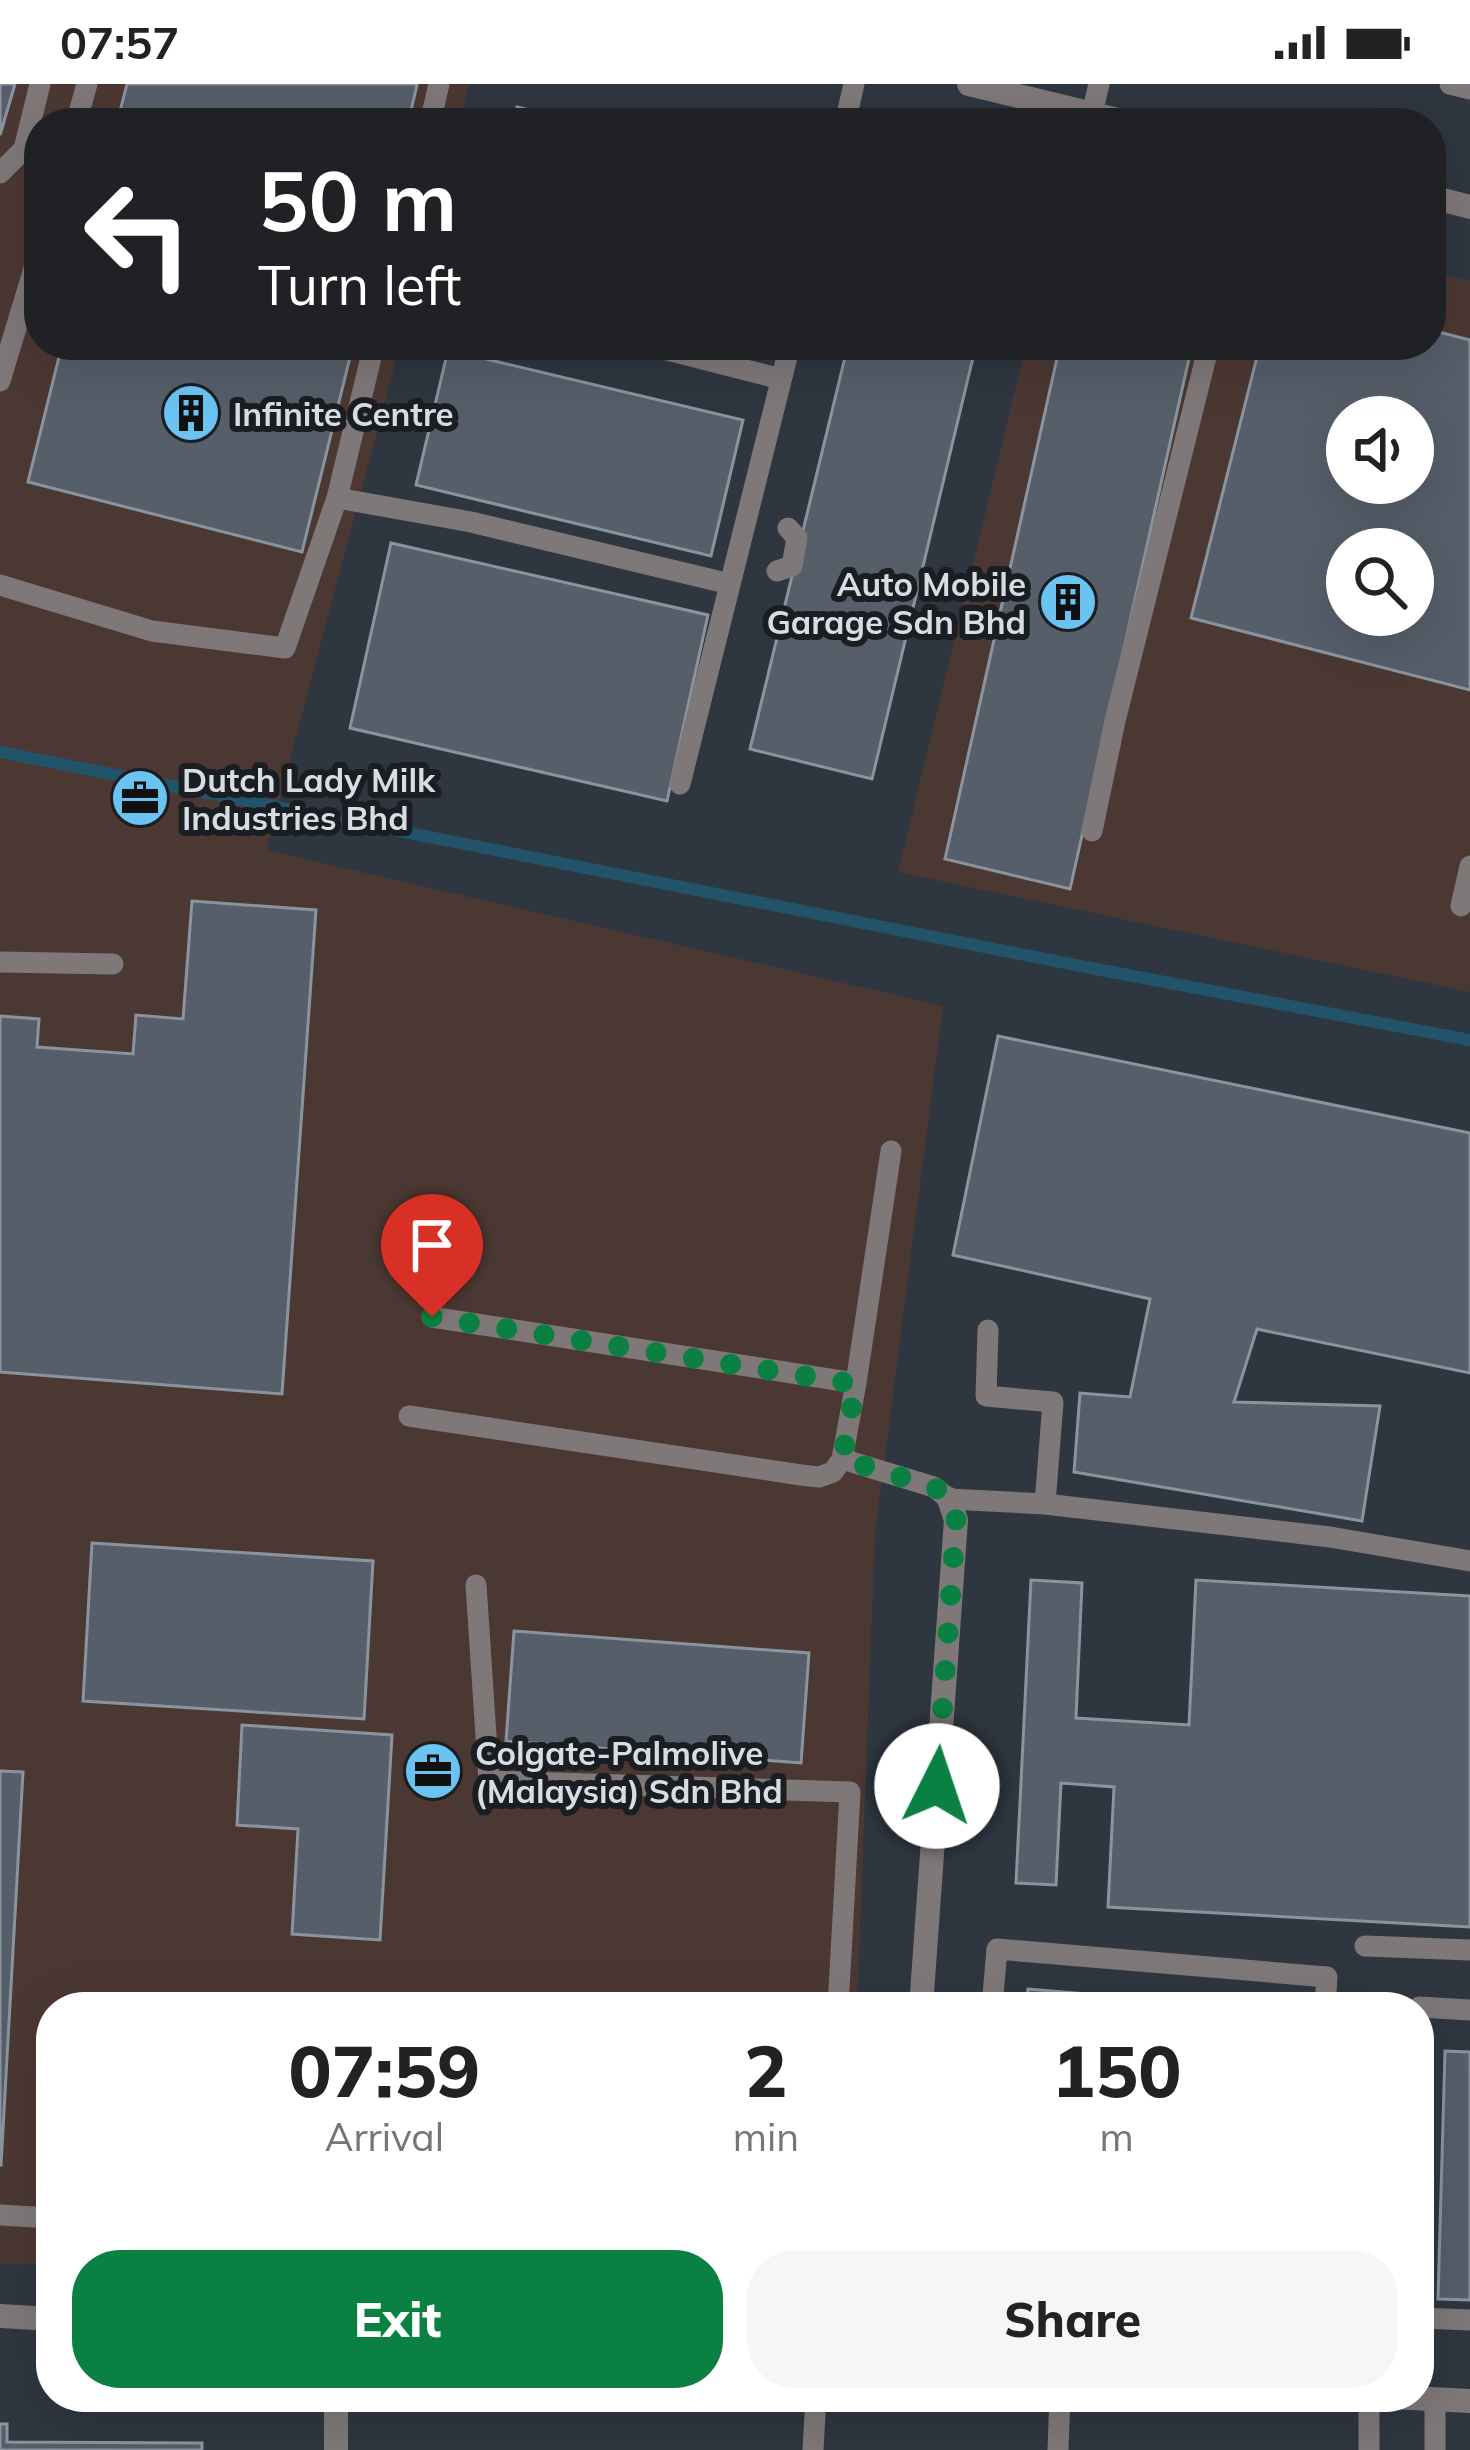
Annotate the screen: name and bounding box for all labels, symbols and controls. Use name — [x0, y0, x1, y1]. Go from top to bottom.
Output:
text: 07:57 — [60, 14, 179, 70]
text: 50 m — [258, 147, 457, 252]
icon: left — [60, 156, 216, 312]
text: Turn left — [258, 251, 461, 319]
building icon: Infinite Centre — [160, 382, 222, 444]
place label: Infinite Centre — [233, 393, 454, 434]
map controls — [1326, 396, 1434, 636]
button: sound — [1326, 396, 1434, 504]
button: search — [1326, 528, 1434, 636]
place label: Auto Mobile Garage Sdn Bhd — [766, 563, 1026, 642]
building icon: Auto Mobile Garage Sdn Bhd — [1037, 571, 1099, 633]
place label: Dutch Lady Milk Industries Bhd — [182, 759, 436, 838]
office icon: Dutch Lady Milk Industries Bhd — [109, 767, 171, 829]
pin — [381, 1194, 483, 1317]
icon: arrive — [399, 1212, 465, 1278]
position arrow — [874, 1723, 1000, 1849]
place label: Colgate-Palmolive (Malaysia) Sdn Bhd — [475, 1732, 783, 1811]
office icon: Colgate-Palmolive (Malaysia) Sdn Bhd — [402, 1740, 464, 1802]
text: 07:59 — [289, 2025, 480, 2115]
text: 2 — [744, 2025, 788, 2115]
text: 150 — [1052, 2025, 1181, 2115]
text: Arrival — [325, 2112, 444, 2161]
text: min — [733, 2112, 799, 2161]
text: m — [1099, 2112, 1134, 2161]
button: Exit — [72, 2250, 723, 2388]
button: Share — [747, 2250, 1398, 2388]

